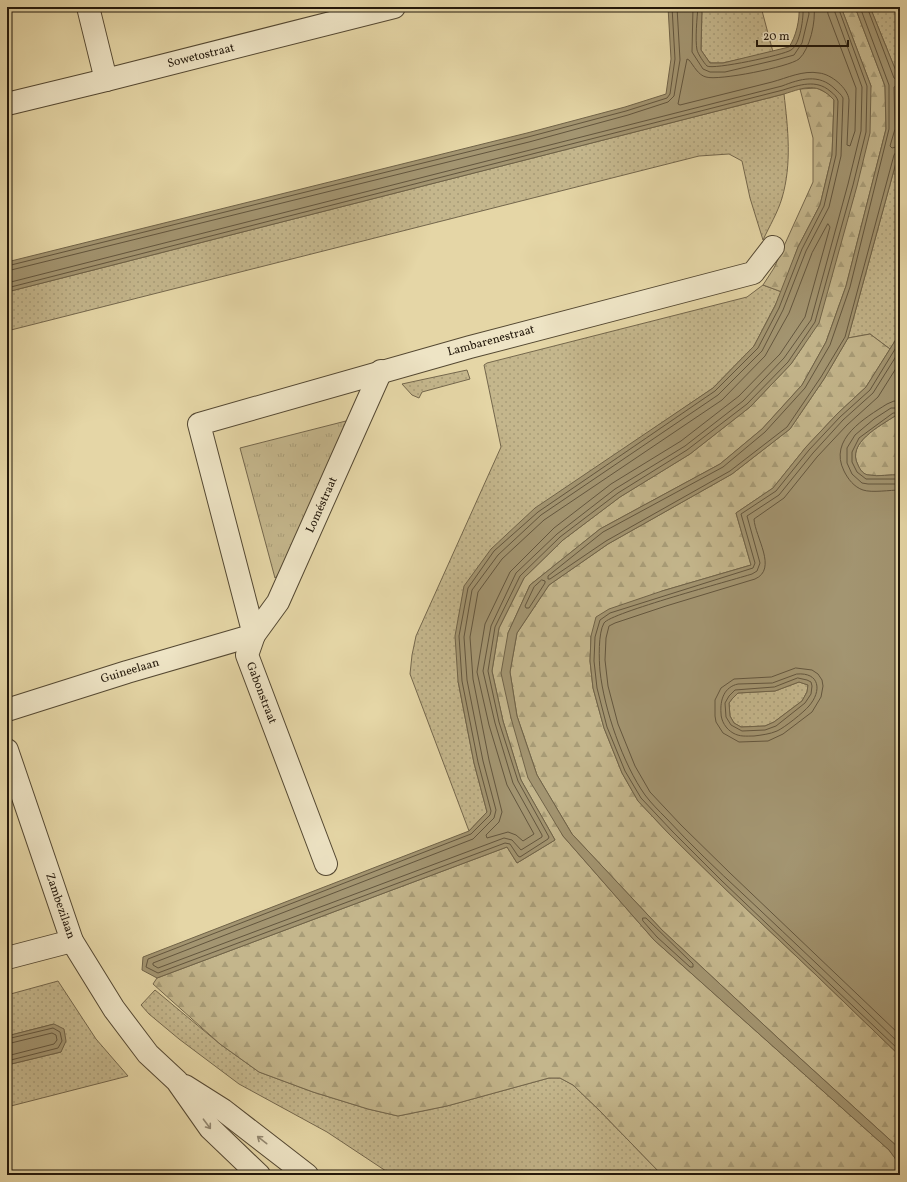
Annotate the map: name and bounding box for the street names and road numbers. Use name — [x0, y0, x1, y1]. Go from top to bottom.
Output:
street label: Sowetostraat — [166, 40, 236, 72]
street label: Lambarenestraat — [446, 322, 536, 360]
street label: Loméstraat — [303, 474, 341, 536]
street label: Guineelaan — [99, 655, 161, 687]
street label: Gabonstraat — [242, 660, 280, 726]
street label: Zambezilaan — [41, 871, 79, 941]

